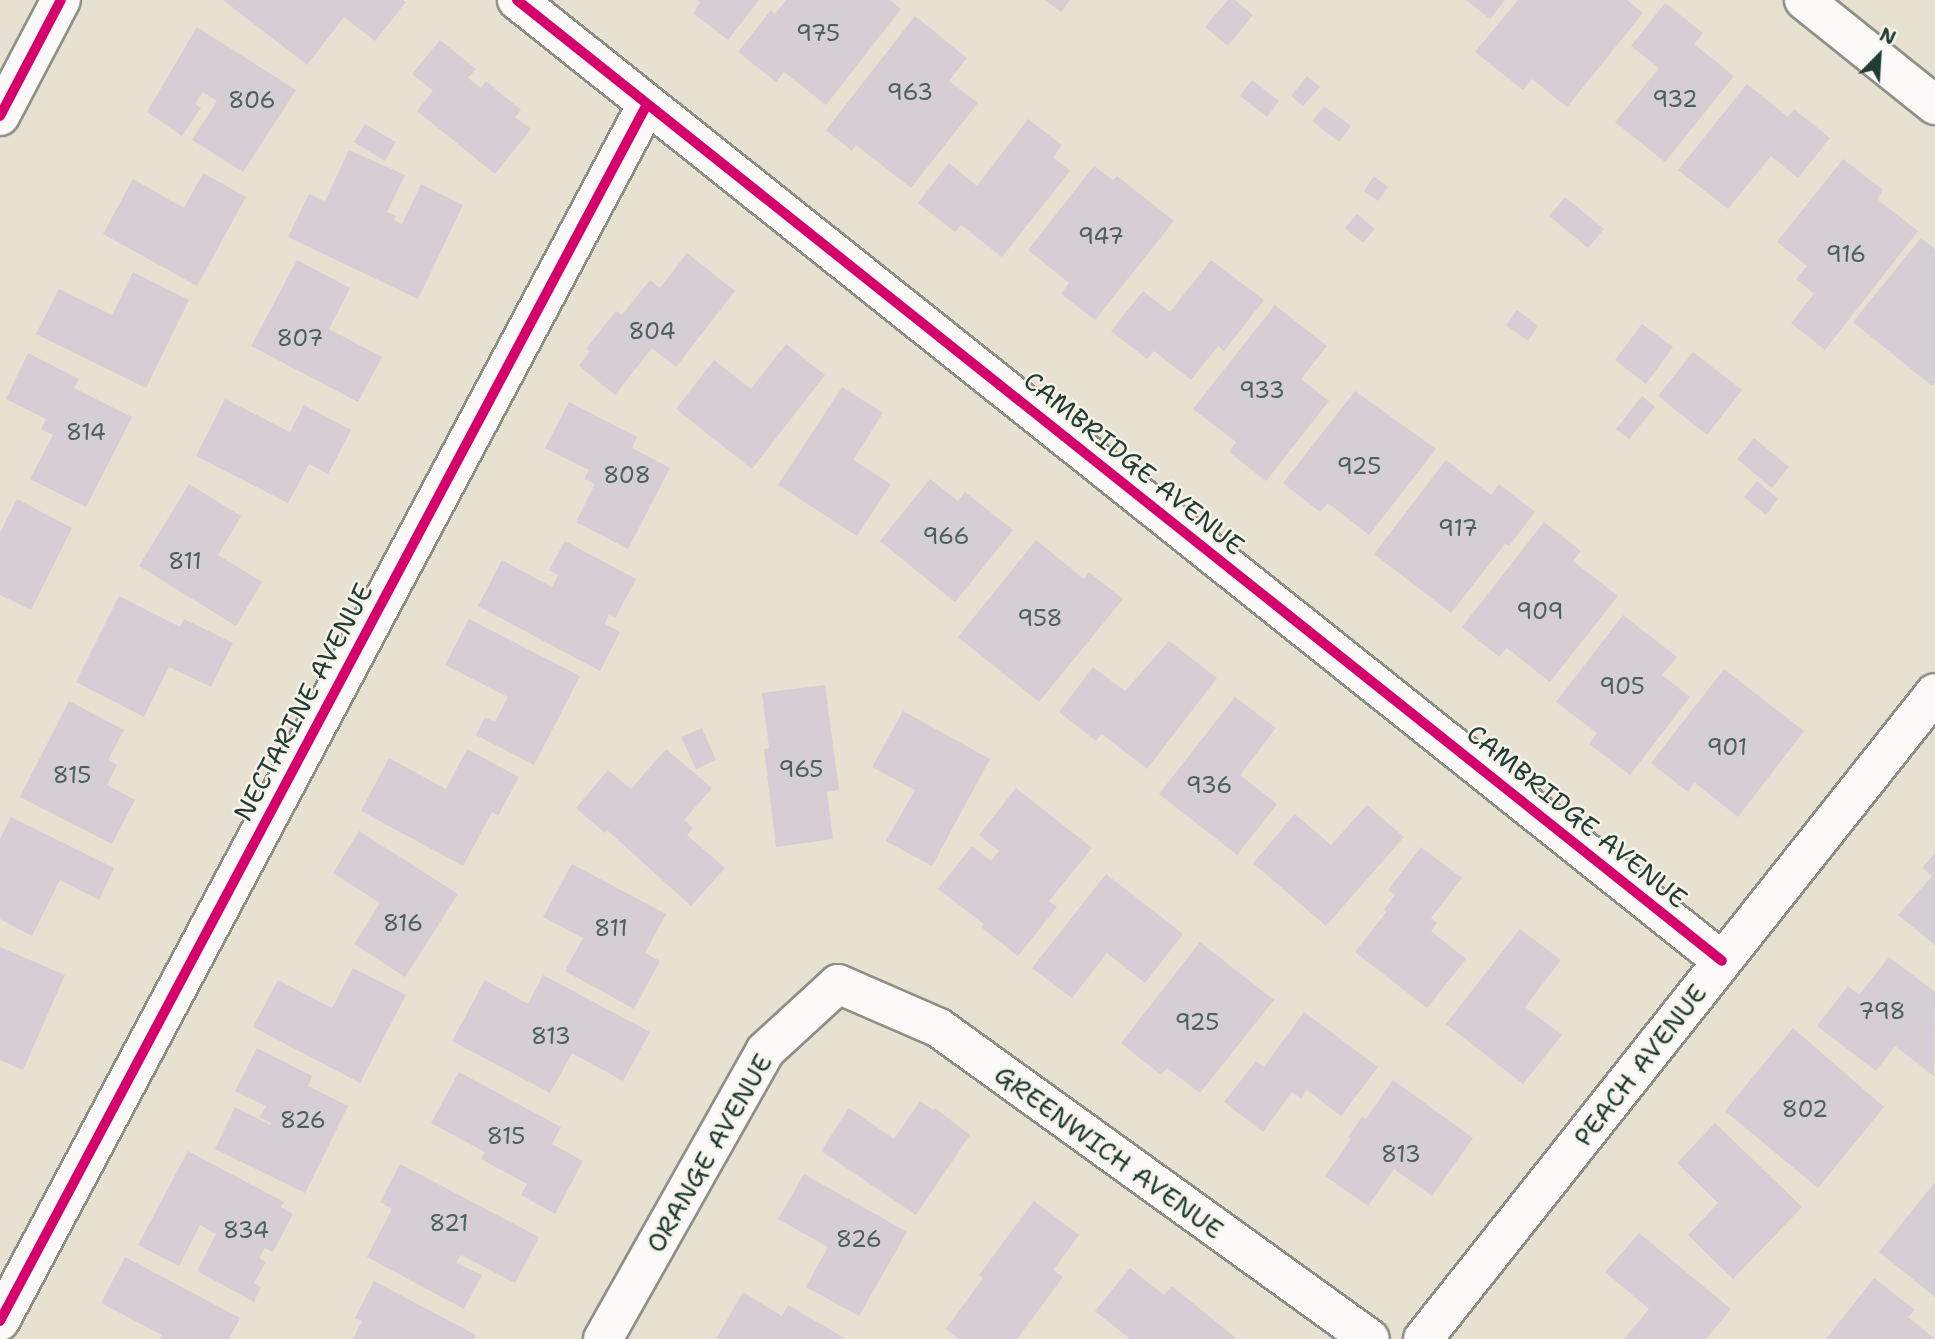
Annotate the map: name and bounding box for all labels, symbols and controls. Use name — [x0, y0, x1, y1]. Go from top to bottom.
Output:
house number: 975 — [796, 19, 840, 47]
north arrow — [1844, 21, 1914, 91]
text: N — [1876, 22, 1900, 51]
house number: 963 — [887, 78, 933, 106]
house number: 932 — [1652, 85, 1698, 113]
house number: 806 — [228, 86, 276, 114]
house number: 947 — [1078, 222, 1124, 250]
house number: 916 — [1826, 240, 1866, 268]
house number: 804 — [628, 317, 676, 345]
house number: 807 — [277, 324, 323, 352]
street label: CAMBRIDGE AVENUE — [1018, 365, 1250, 561]
house number: 933 — [1239, 376, 1285, 404]
house number: 814 — [66, 418, 106, 446]
house number: 925 — [1337, 452, 1381, 480]
house number: 808 — [603, 461, 651, 489]
house number: 917 — [1438, 514, 1478, 542]
house number: 966 — [922, 522, 970, 550]
house number: 811 — [168, 547, 202, 575]
street label: NECTARINE AVENUE — [227, 578, 379, 826]
house number: 909 — [1516, 597, 1564, 625]
house number: 958 — [1017, 604, 1063, 632]
house number: 905 — [1599, 672, 1645, 700]
street label: CAMBRIDGE AVENUE — [1461, 718, 1693, 914]
house number: 901 — [1707, 733, 1747, 761]
house number: 965 — [779, 755, 823, 783]
house number: 815 — [53, 761, 91, 789]
house number: 936 — [1186, 771, 1232, 799]
house number: 816 — [383, 909, 423, 937]
house number: 811 — [594, 914, 628, 942]
street label: PEACH AVENUE — [1567, 978, 1713, 1152]
house number: 798 — [1858, 997, 1906, 1025]
house number: 925 — [1175, 1008, 1219, 1036]
house number: 813 — [531, 1022, 571, 1050]
street label: ORANGE AVENUE — [639, 1048, 779, 1258]
street label: GREENWICH AVENUE — [989, 1059, 1229, 1245]
house number: 802 — [1782, 1095, 1828, 1123]
house number: 826 — [280, 1106, 326, 1134]
house number: 815 — [487, 1122, 525, 1150]
house number: 813 — [1381, 1140, 1421, 1168]
house number: 821 — [429, 1209, 469, 1237]
house number: 834 — [223, 1216, 269, 1244]
house number: 826 — [836, 1225, 882, 1253]

